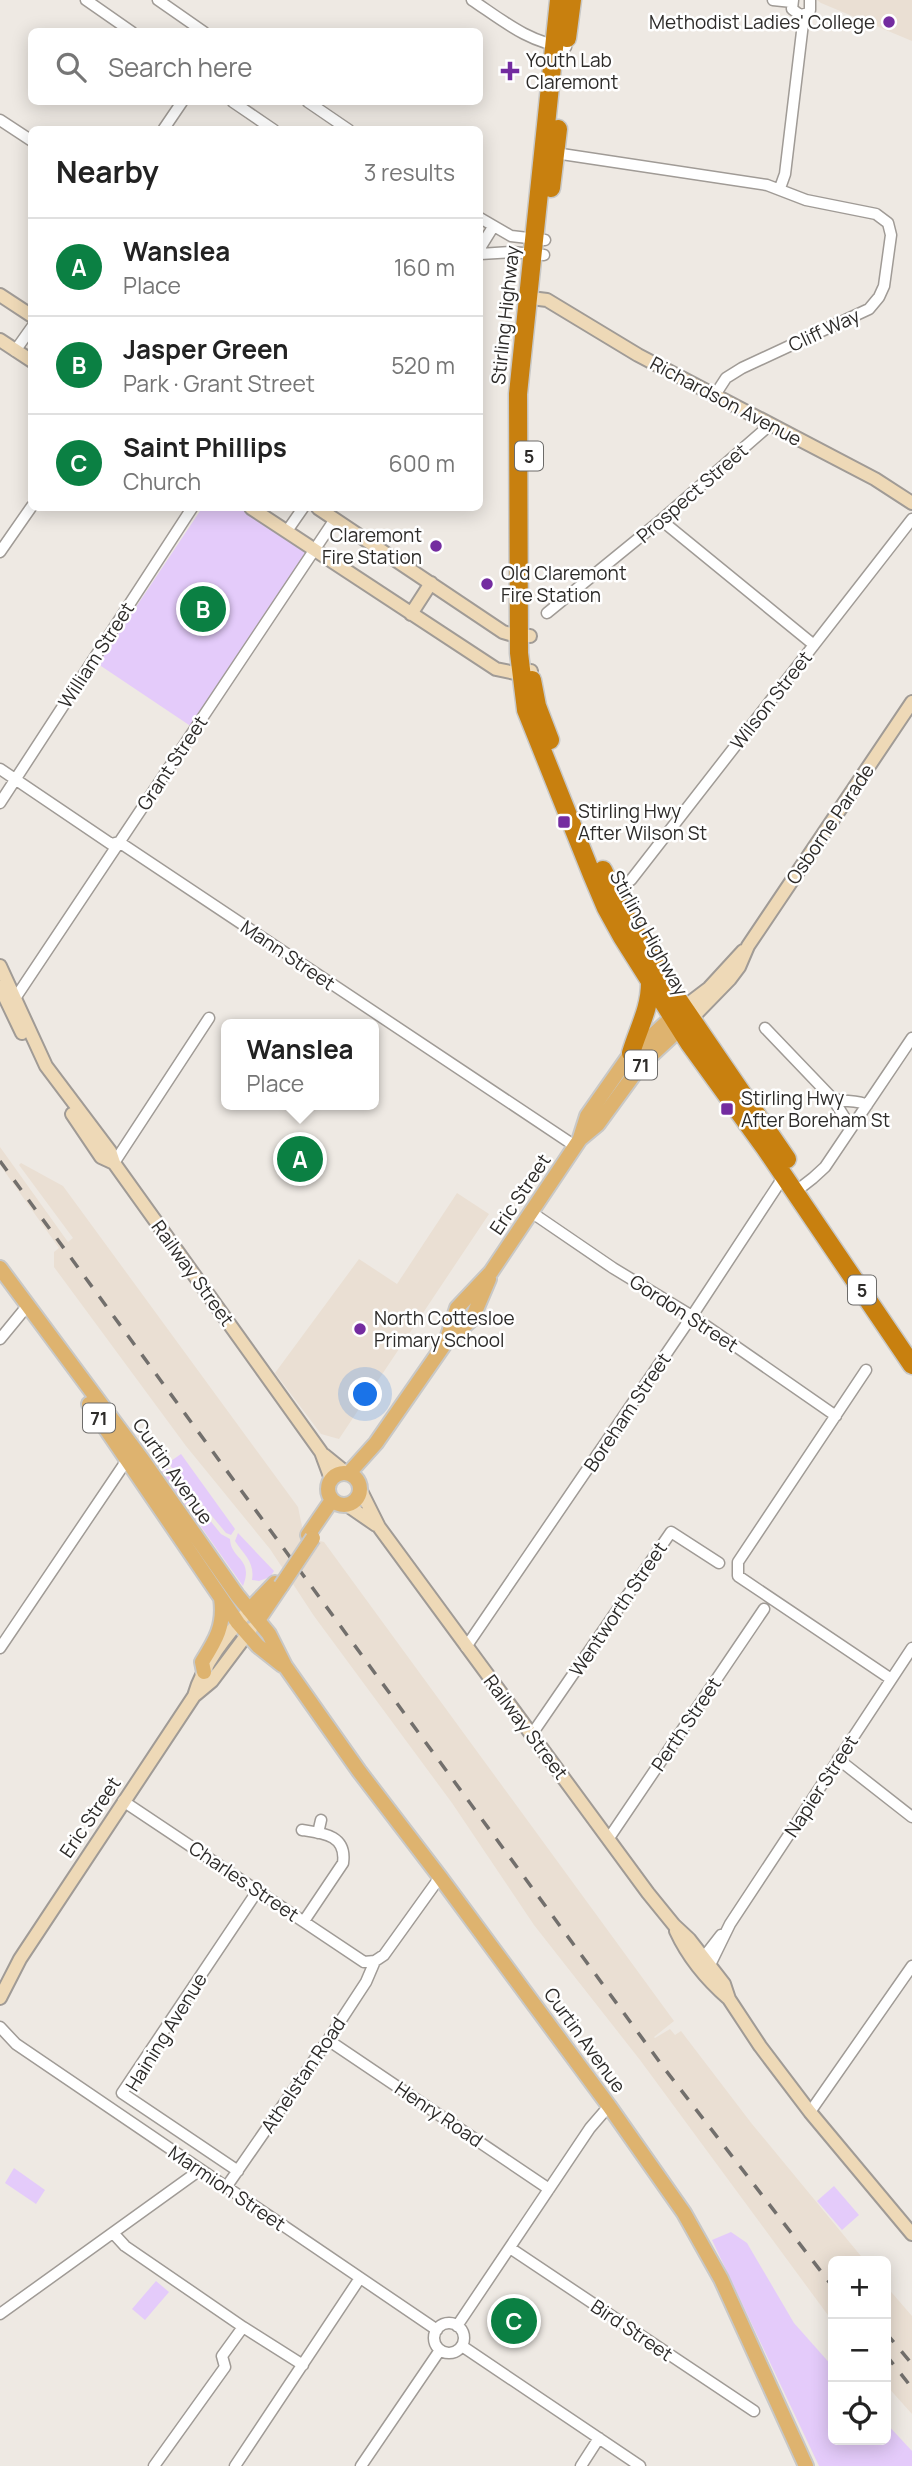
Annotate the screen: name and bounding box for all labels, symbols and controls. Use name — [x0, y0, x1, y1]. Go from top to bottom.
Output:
place label: Methodist Ladies' College — [649, 9, 875, 35]
marker: Methodist Ladies' College — [881, 14, 897, 30]
search box — [28, 28, 483, 105]
place label: Youth Lab Claremont — [526, 47, 618, 95]
icon: search — [52, 48, 90, 86]
text: Search here — [108, 49, 253, 85]
marker: Youth Lab Claremont — [500, 61, 520, 81]
text: Nearby — [56, 151, 159, 192]
text: 3 results — [364, 156, 455, 188]
text: Wanslea — [123, 233, 230, 269]
street label: Stirling Highway — [485, 244, 525, 386]
text: A — [71, 251, 87, 283]
text: 160 m — [394, 251, 455, 283]
text: Place — [123, 269, 181, 301]
street label: Cliff Way — [784, 302, 864, 358]
text: Jasper Green — [123, 331, 289, 367]
text: B — [72, 349, 86, 381]
text: 520 m — [391, 349, 455, 381]
street label: Richardson Avenue — [646, 350, 806, 452]
text: Park · Grant Street — [123, 367, 315, 399]
text: Saint Phillips — [123, 429, 287, 465]
street label: Prospect Street — [631, 437, 753, 549]
road number: 5 — [515, 442, 543, 470]
text: C — [71, 447, 88, 479]
text: 600 m — [389, 447, 455, 479]
text: Church — [123, 465, 201, 497]
place label: Claremont Fire Station — [322, 522, 422, 570]
marker: Claremont Fire Station — [428, 538, 444, 554]
place label: Old Claremont Fire Station — [501, 560, 627, 608]
marker: Old Claremont Fire Station — [479, 576, 495, 592]
pin: B — [180, 583, 226, 635]
street label: William Street — [52, 597, 140, 713]
street label: Wilson Street — [724, 645, 818, 755]
street label: Grant Street — [131, 711, 213, 815]
street label: Osborne Parade — [780, 759, 880, 889]
place label: Stirling Hwy After Wilson St — [578, 798, 707, 846]
marker: Stirling Hwy After Wilson St — [556, 814, 572, 830]
street label: Stirling Highway — [604, 866, 694, 1000]
street label: Mann Street — [236, 914, 340, 996]
popup — [221, 1019, 379, 1110]
text: Wanslea — [246, 1031, 354, 1067]
road number: 71 — [625, 1050, 657, 1080]
text: Place — [246, 1067, 304, 1099]
place label: Stirling Hwy After Boreham St — [741, 1085, 890, 1133]
marker: Stirling Hwy After Boreham St — [719, 1101, 735, 1117]
pin: A — [277, 1133, 323, 1185]
street label: Eric Street — [483, 1148, 557, 1240]
street label: Railway Street — [146, 1215, 240, 1331]
street label: Gordon Street — [625, 1268, 743, 1358]
road number: 5 — [848, 1275, 876, 1304]
place label: North Cottesloe Primary School — [374, 1305, 515, 1353]
marker: North Cottesloe Primary School — [352, 1321, 368, 1337]
street label: Boreham Street — [578, 1347, 676, 1477]
your location — [348, 1377, 382, 1411]
road number: 71 — [83, 1404, 115, 1433]
street label: Curtin Avenue — [127, 1413, 219, 1529]
street label: Wentworth Street — [563, 1537, 673, 1681]
street label: Railway Street — [478, 1669, 574, 1785]
street label: Perth Street — [645, 1672, 727, 1776]
street label: Napier Street — [778, 1730, 864, 1842]
street label: Eric Street — [53, 1771, 127, 1863]
street label: Charles Street — [184, 1835, 304, 1927]
street label: Haining Avenue — [119, 1968, 213, 2096]
street label: Curtin Avenue — [538, 1982, 632, 2098]
street label: Athelstan Road — [255, 2012, 351, 2138]
street label: Henry Road — [390, 2075, 488, 2153]
street label: Marmion Street — [163, 2139, 291, 2237]
map controls — [828, 2256, 891, 2445]
button: + — [828, 2256, 891, 2319]
street label: Bird Street — [586, 2293, 678, 2367]
pin: C — [491, 2295, 537, 2347]
button: − — [828, 2319, 891, 2382]
button: locate — [828, 2382, 891, 2445]

